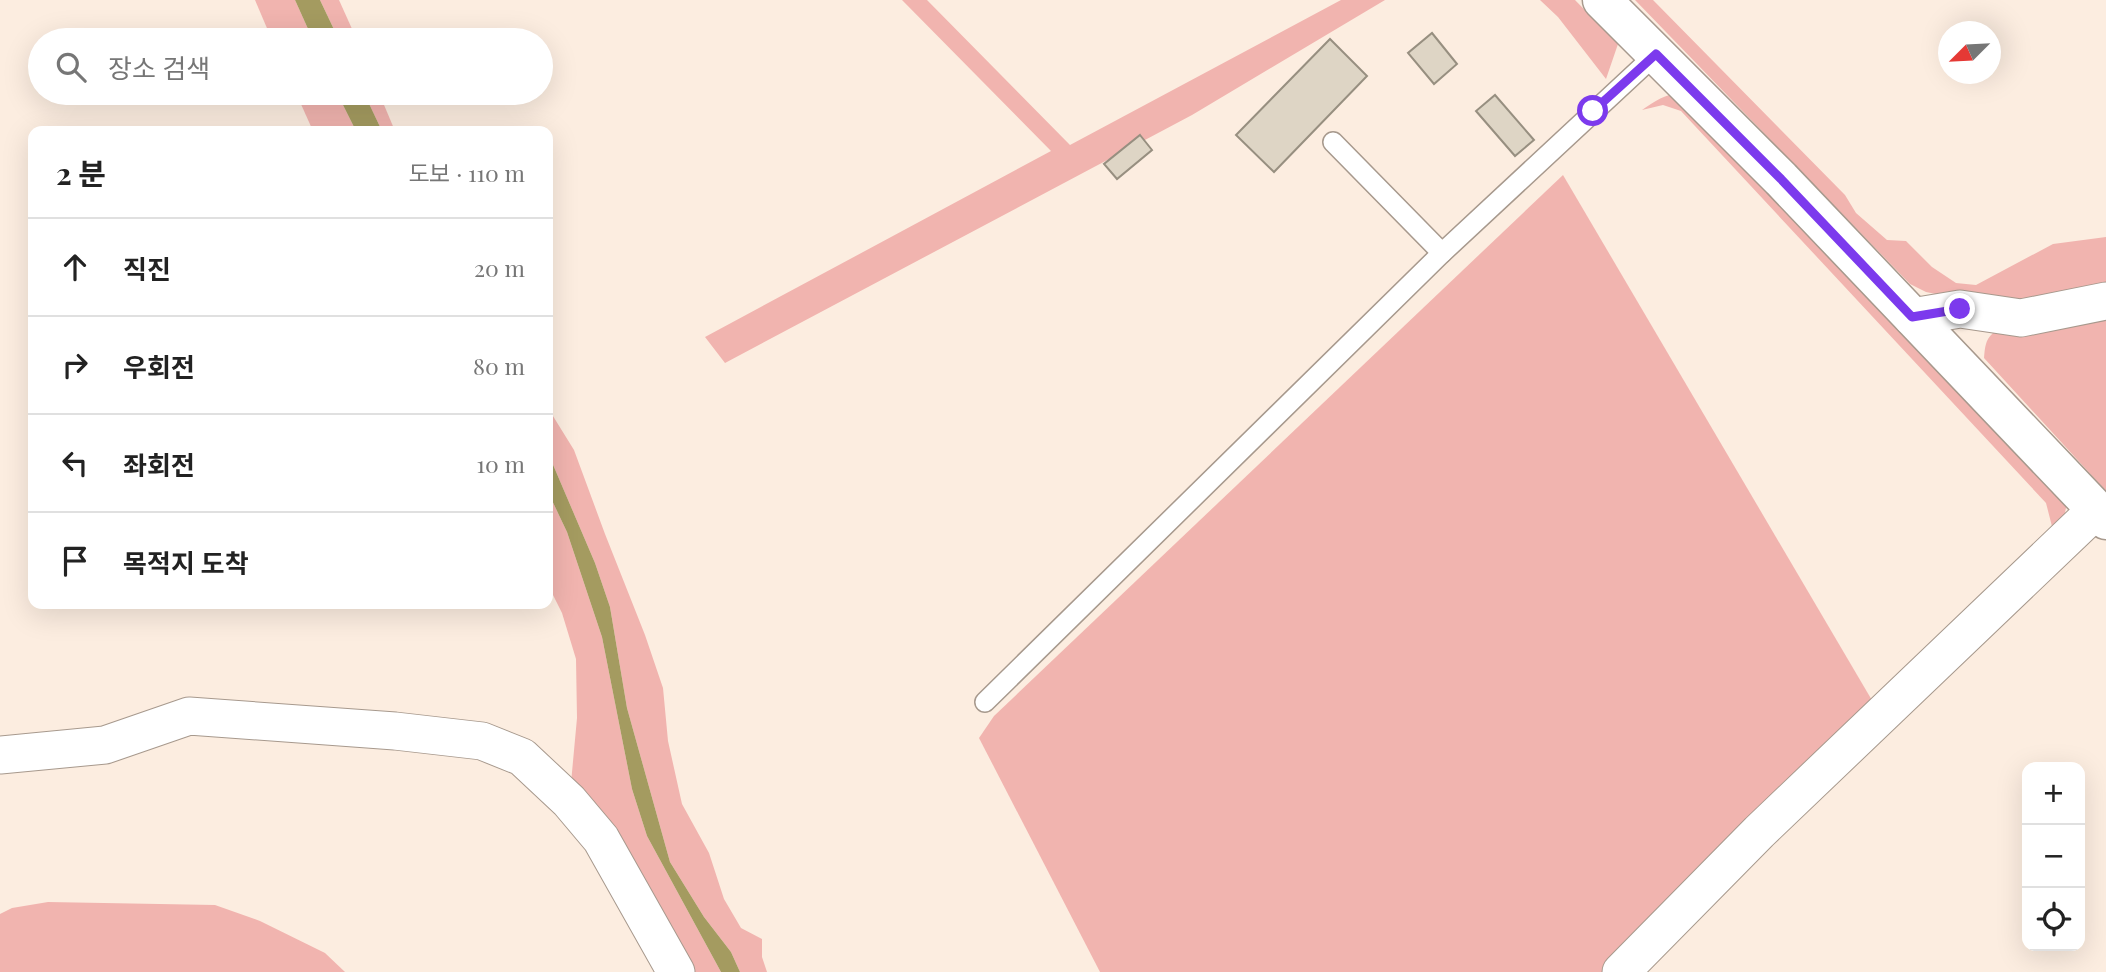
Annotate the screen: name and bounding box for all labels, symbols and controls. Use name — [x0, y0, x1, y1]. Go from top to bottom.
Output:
north arrow — [1938, 21, 2001, 84]
search box — [28, 28, 553, 105]
icon: search — [52, 48, 90, 86]
text: 장소 검색 — [108, 50, 210, 85]
route start — [1577, 95, 1608, 126]
text: 2 분 — [56, 153, 106, 193]
text: 도보 · 110 m — [408, 157, 525, 188]
icon: ahead — [56, 248, 94, 286]
text: 직진 — [123, 251, 171, 286]
text: 20 m — [474, 252, 525, 283]
route end — [1944, 293, 1975, 324]
icon: right — [56, 346, 94, 384]
text: 우회전 — [123, 349, 195, 384]
text: 80 m — [473, 350, 525, 381]
icon: left — [56, 444, 94, 482]
text: 좌회전 — [123, 447, 195, 482]
text: 10 m — [477, 448, 525, 479]
icon: arrive — [56, 542, 94, 580]
text: 목적지 도착 — [123, 545, 249, 580]
map controls — [2022, 762, 2085, 951]
button: + — [2022, 762, 2085, 825]
button: − — [2022, 825, 2085, 888]
button: locate — [2022, 888, 2085, 951]

